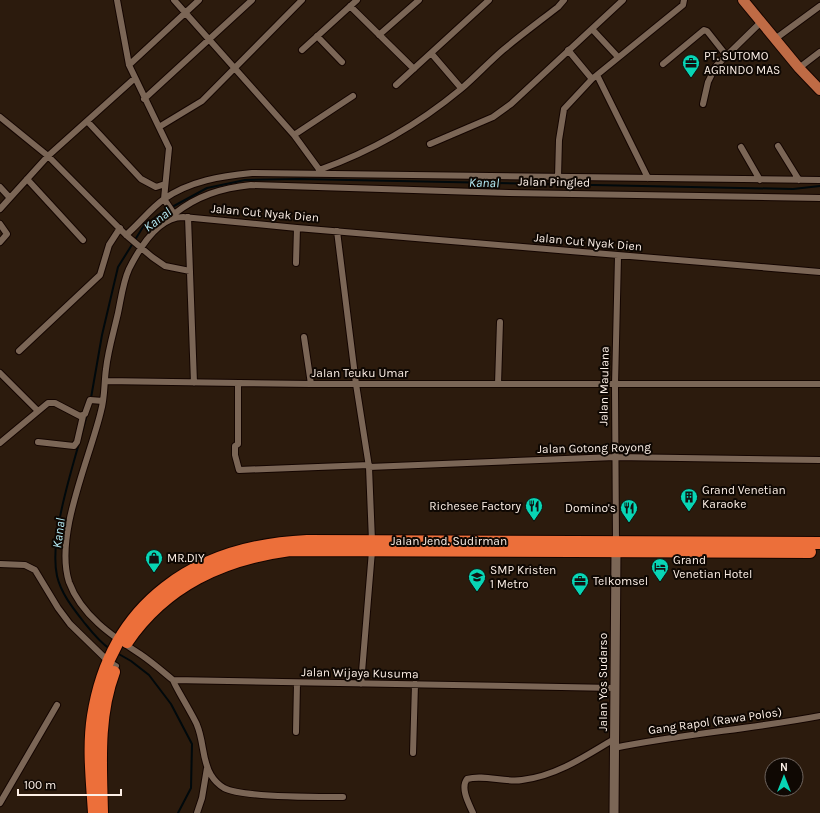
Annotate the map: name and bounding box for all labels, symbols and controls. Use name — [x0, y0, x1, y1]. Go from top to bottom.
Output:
place label: PT. SUTOMO AGRINDO MAS — [704, 49, 780, 77]
office icon: PT. SUTOMO AGRINDO MAS — [681, 53, 701, 78]
street label: Jalan Pingled — [518, 174, 590, 190]
water label: Kanal — [469, 175, 499, 190]
street label: Jalan Cut Nyak Dien — [210, 201, 320, 225]
water label: Kanal — [141, 204, 174, 235]
street label: Jalan Cut Nyak Dien — [533, 230, 643, 254]
street label: Jalan Maulana — [596, 346, 612, 426]
street label: Jalan Teuku Umar — [312, 366, 409, 380]
street label: Jalan Gotong Royong — [537, 440, 651, 456]
place label: Grand Venetian Karaoke — [702, 483, 786, 511]
building icon: Grand Venetian Karaoke — [679, 487, 699, 512]
restaurant icon: Richesee Factory — [524, 496, 544, 521]
restaurant icon: Domino's — [619, 498, 639, 523]
place label: Richesee Factory — [429, 499, 521, 513]
place label: Domino's — [565, 501, 616, 515]
water label: Kanal — [49, 517, 68, 549]
street label: Jalan Jend. Sudirman — [391, 534, 507, 548]
shop icon: MR.DIY — [144, 548, 164, 573]
place label: MR.DIY — [167, 551, 205, 565]
place label: Grand Venetian Hotel — [673, 553, 752, 581]
hotel icon: Grand Venetian Hotel — [650, 557, 670, 582]
place label: SMP Kristen 1 Metro — [490, 563, 556, 591]
school or university icon: SMP Kristen 1 Metro — [467, 567, 487, 592]
office icon: Telkomsel — [570, 571, 590, 596]
place label: Telkomsel — [593, 574, 648, 588]
street label: Jalan Yos Sudarso — [596, 633, 610, 731]
street label: Jalan Wijaya Kusuma — [301, 665, 419, 681]
street label: Gang Rapol (Rawa Polos) — [647, 705, 783, 737]
north arrow — [764, 757, 804, 797]
text: N — [780, 761, 788, 774]
scale bar — [18, 771, 121, 797]
text: 100 m — [24, 778, 56, 792]

